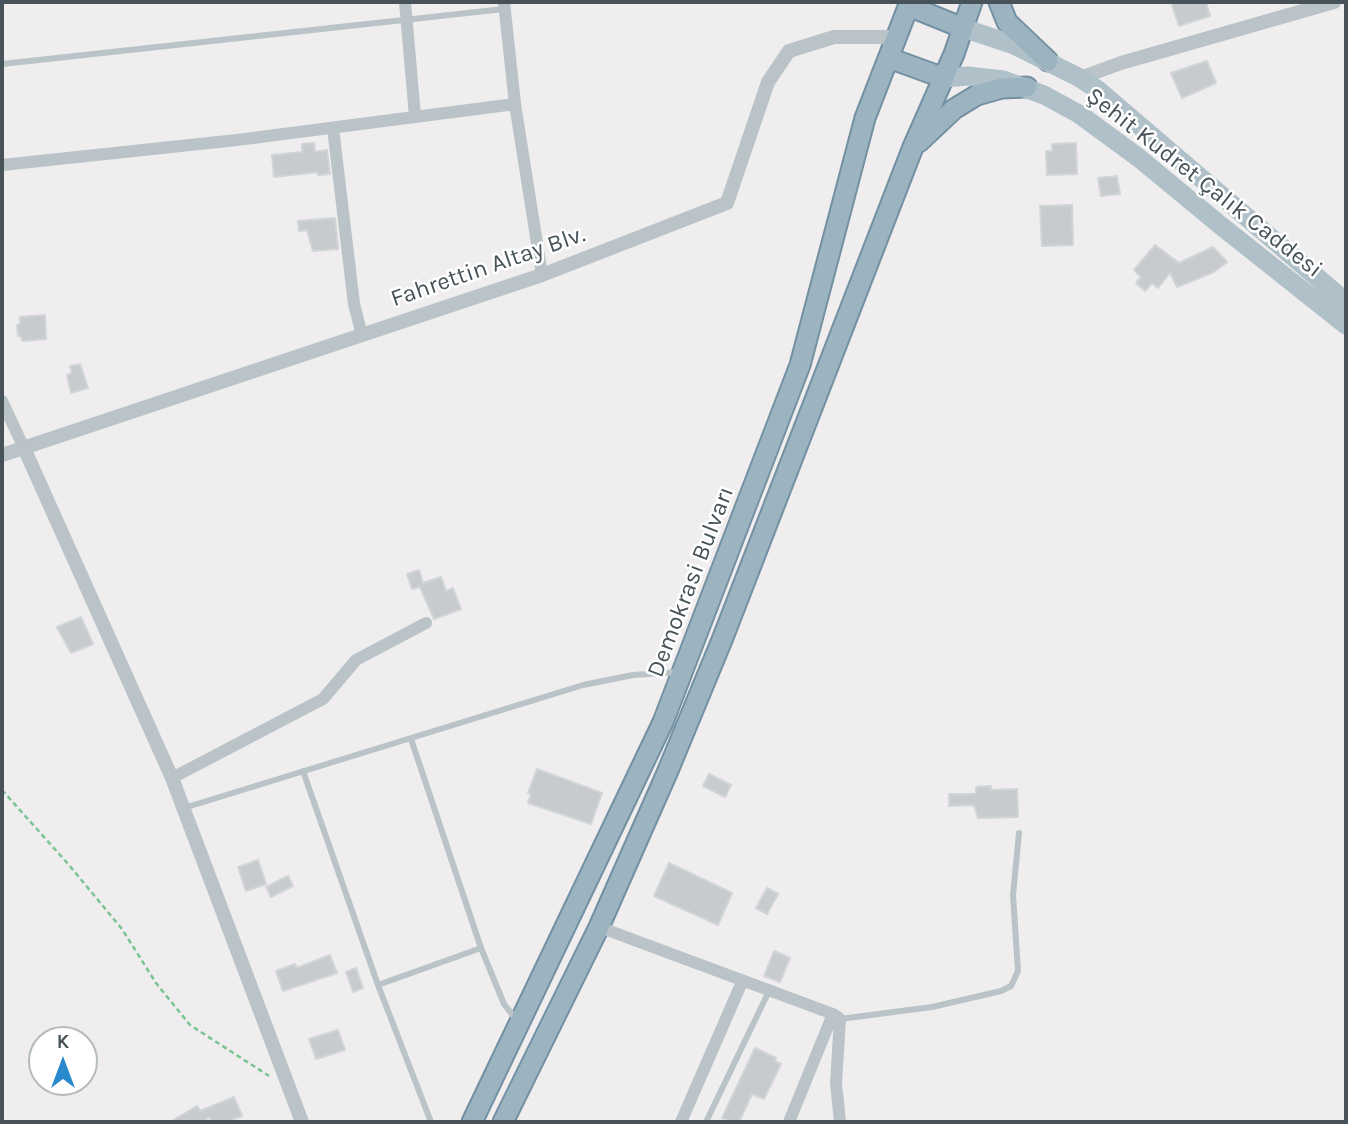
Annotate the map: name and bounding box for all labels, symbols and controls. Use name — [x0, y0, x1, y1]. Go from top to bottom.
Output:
street label: Şehit Kudret Çalık Caddesi — [1080, 82, 1328, 284]
street label: Fahrettin Altay Blv. — [387, 220, 589, 314]
street label: Demokrasi Bulvarı — [641, 483, 741, 681]
north arrow — [28, 1026, 98, 1096]
text: K — [57, 1031, 69, 1053]

